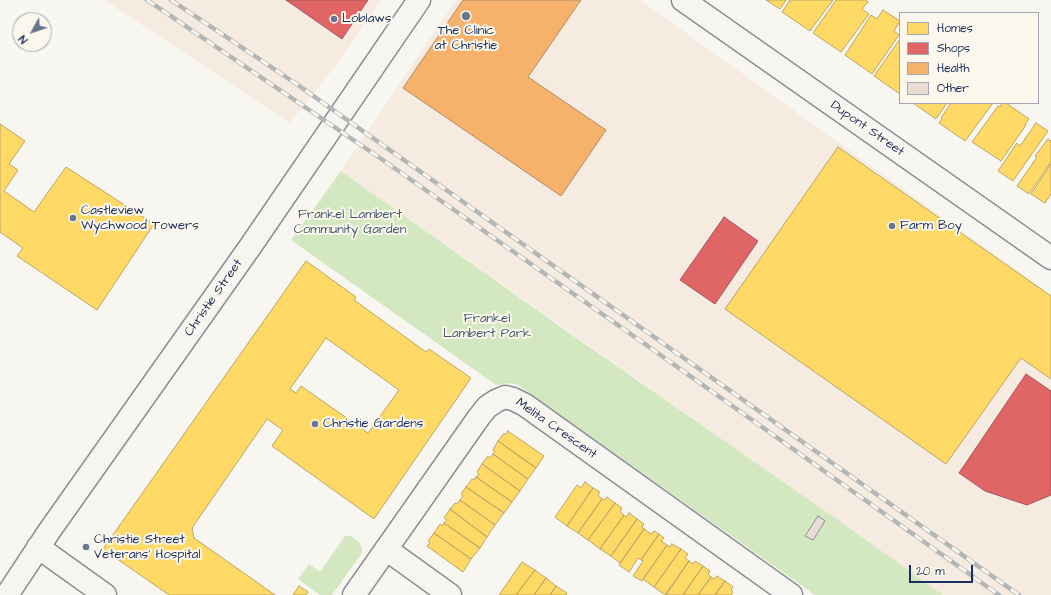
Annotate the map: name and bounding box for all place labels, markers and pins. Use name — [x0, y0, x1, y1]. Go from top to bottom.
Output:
marker: The Clinic at Christie — [460, 10, 472, 22]
place label: Loblaws — [342, 11, 391, 27]
marker: Loblaws — [329, 14, 339, 24]
place label: The Clinic at Christie — [435, 23, 497, 54]
place label: Castleview Wychwood Towers — [81, 203, 199, 234]
marker: Castleview Wychwood Towers — [68, 213, 78, 223]
place label: Farm Boy — [900, 218, 962, 234]
marker: Farm Boy — [887, 221, 897, 231]
place label: Christie Gardens — [323, 416, 423, 432]
marker: Christie Gardens — [310, 419, 320, 429]
place label: Christie Street Veterans’ Hospital — [94, 532, 200, 563]
marker: Christie Street Veterans’ Hospital — [81, 542, 91, 552]

